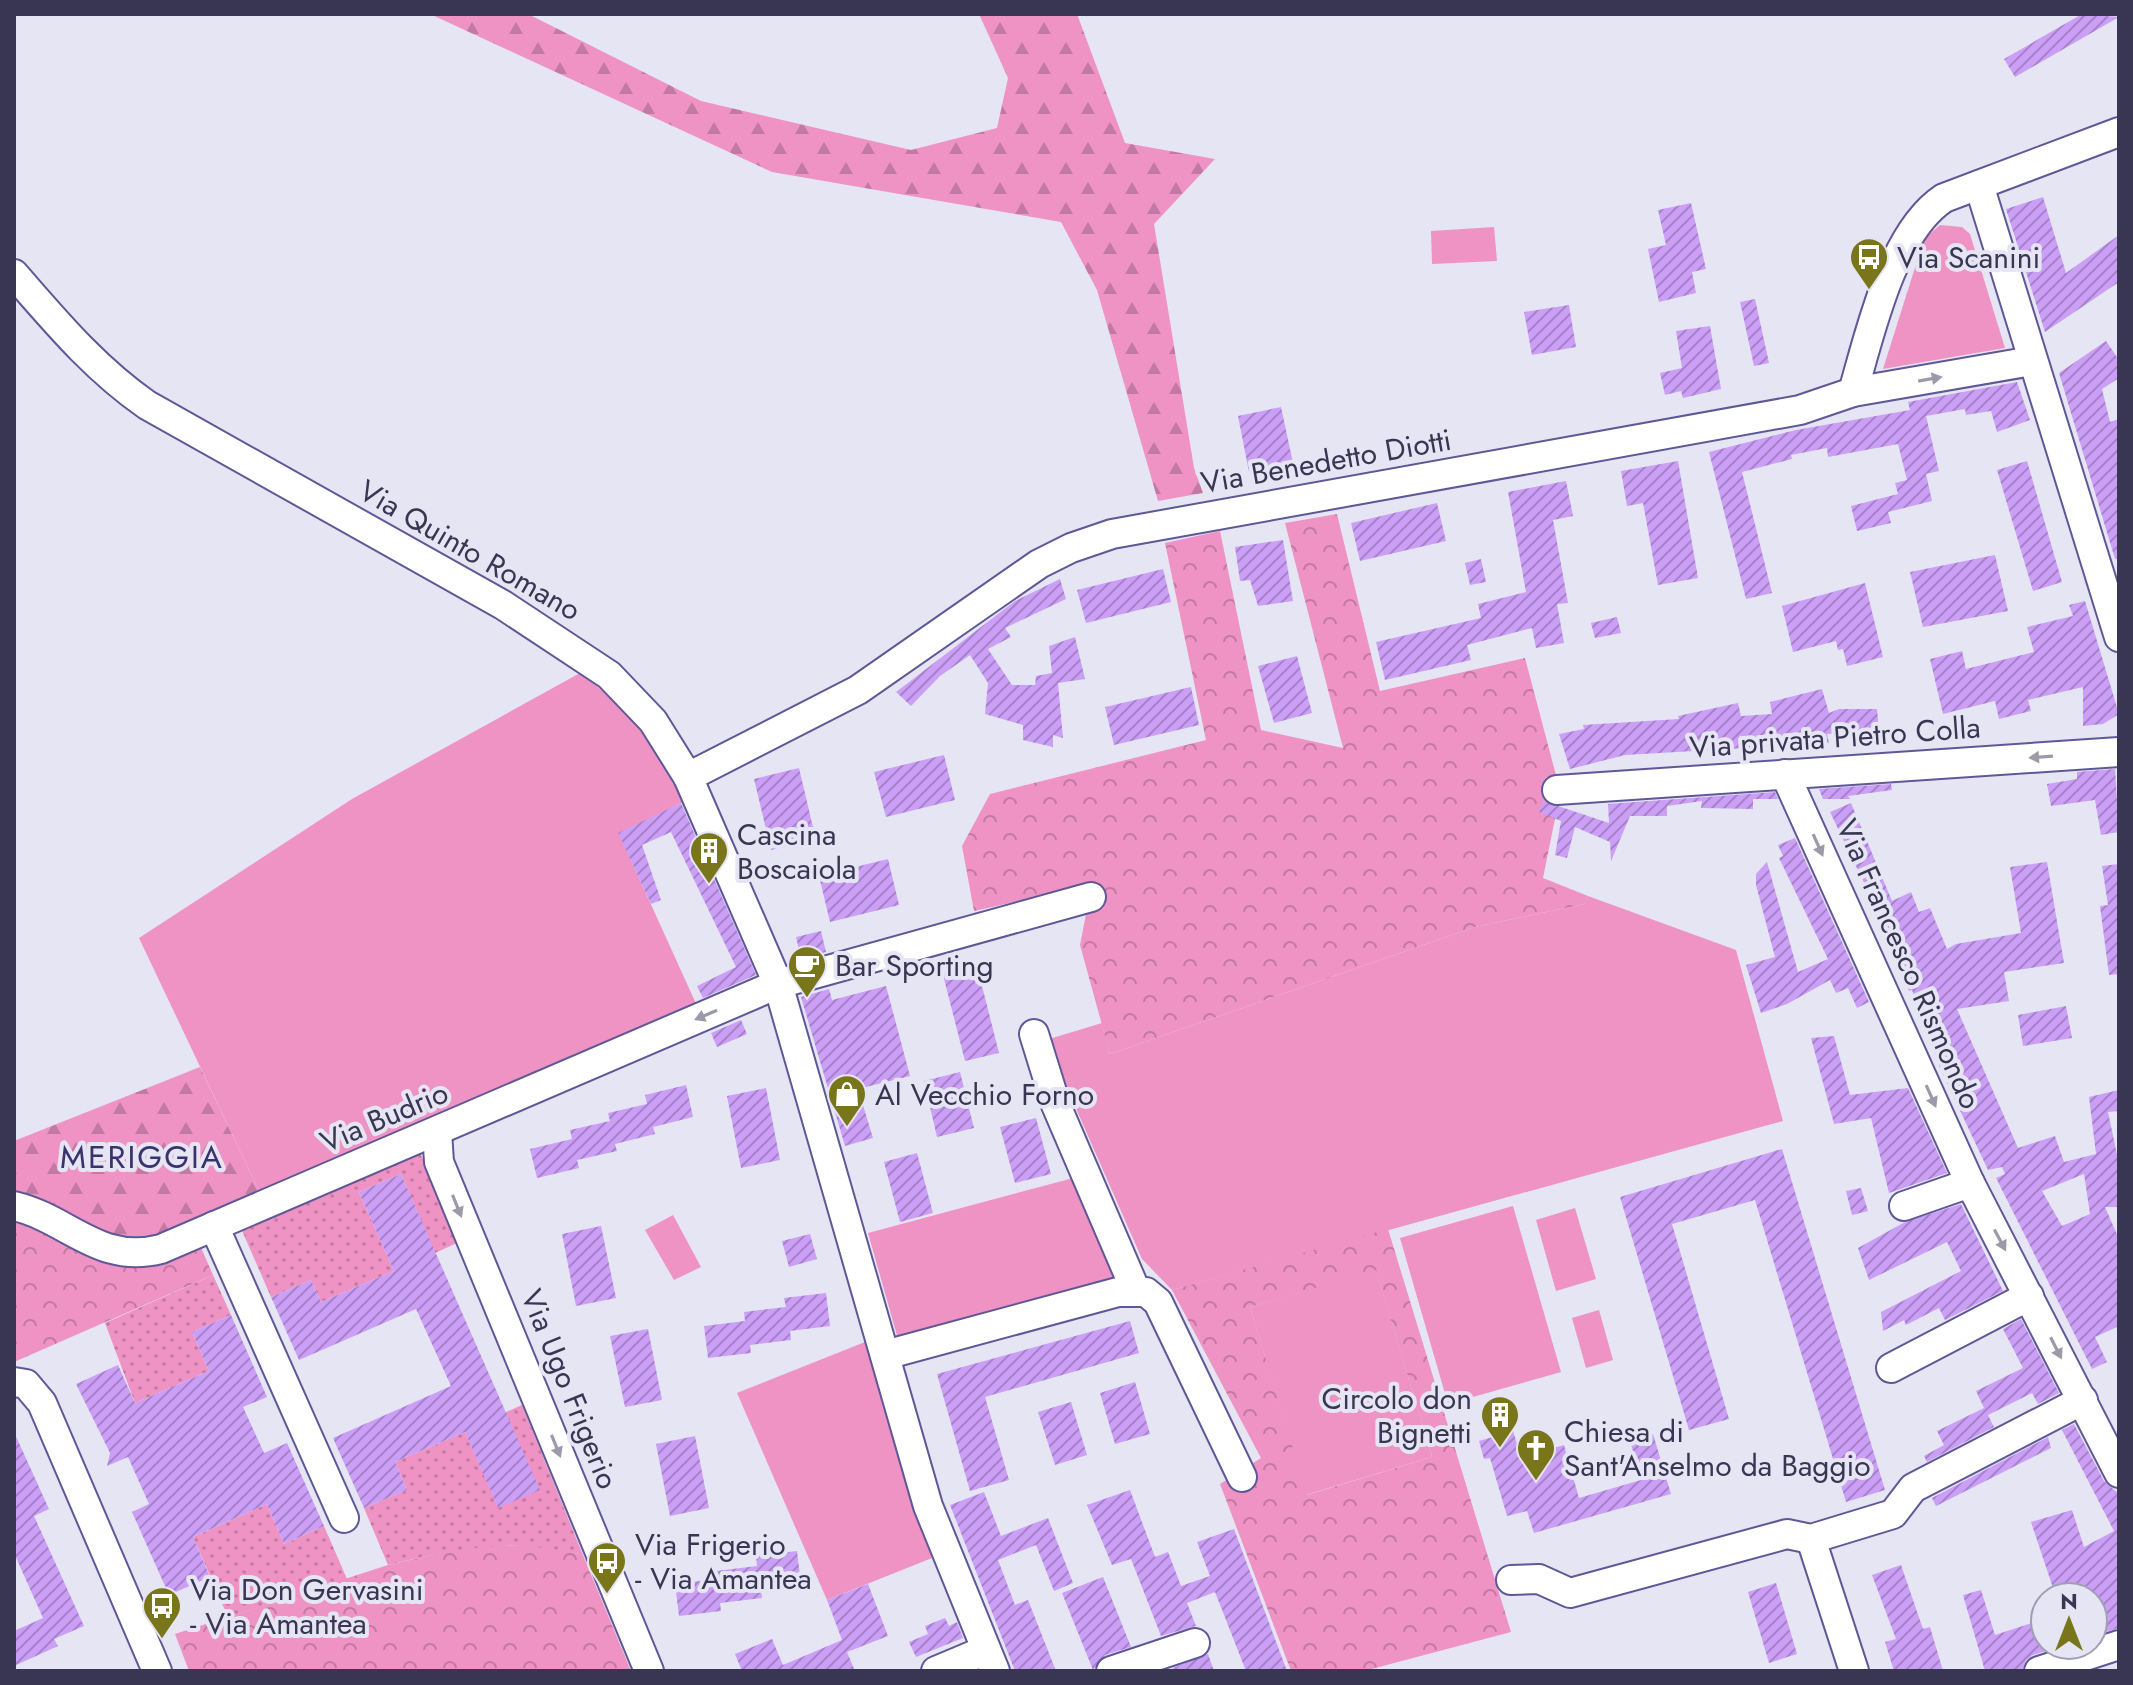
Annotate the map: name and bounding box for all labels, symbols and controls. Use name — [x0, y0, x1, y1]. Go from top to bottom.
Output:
bus stop icon: Via Scanini — [1848, 236, 1890, 291]
place label: Via Scanini — [1897, 236, 2040, 279]
one-way arrow — [1918, 372, 1943, 384]
street label: Via Benedetto Diotti — [1197, 418, 1455, 504]
street label: Via Quinto Romano — [351, 469, 589, 631]
street label: Via privata Pietro Colla — [1688, 705, 1982, 769]
one-way arrow — [2028, 751, 2053, 764]
street label: Via Francesco Rismondo — [1826, 812, 1992, 1116]
place label: Cascina Boscaiola — [737, 813, 857, 890]
building icon: Cascina Boscaiola — [688, 830, 730, 885]
one-way arrow — [1811, 833, 1824, 856]
cafe icon: Bar Sporting — [786, 944, 828, 999]
place label: Bar Sporting — [835, 944, 994, 987]
one-way arrow — [694, 1008, 718, 1021]
street label: Via Budrio — [313, 1071, 455, 1163]
shop icon: Al Vecchio Forno — [826, 1073, 868, 1128]
place label: Al Vecchio Forno — [875, 1073, 1094, 1116]
one-way arrow — [1924, 1084, 1938, 1108]
district label: MERIGGIA — [60, 1134, 224, 1180]
one-way arrow — [451, 1194, 464, 1218]
one-way arrow — [1993, 1228, 2006, 1251]
street label: Via Ugo Frigerio — [510, 1283, 630, 1495]
one-way arrow — [2049, 1337, 2063, 1360]
place label: Circolo don Bignetti — [1322, 1377, 1472, 1454]
building icon: Circolo don Bignetti — [1479, 1394, 1521, 1449]
place label: Chiesa di Sant'Anselmo da Baggio — [1564, 1410, 1871, 1487]
church icon: Chiesa di Sant'Anselmo da Baggio — [1515, 1427, 1557, 1482]
one-way arrow — [550, 1434, 563, 1458]
place label: Via Frigerio - Via Amantea — [635, 1523, 812, 1600]
bus stop icon: Via Frigerio - Via Amantea — [586, 1540, 628, 1595]
place label: Via Don Gervasini - Via Amantea — [190, 1568, 424, 1645]
north arrow — [2029, 1581, 2109, 1661]
bus stop icon: Via Don Gervasini - Via Amantea — [141, 1585, 183, 1640]
text: N — [2060, 1585, 2078, 1617]

